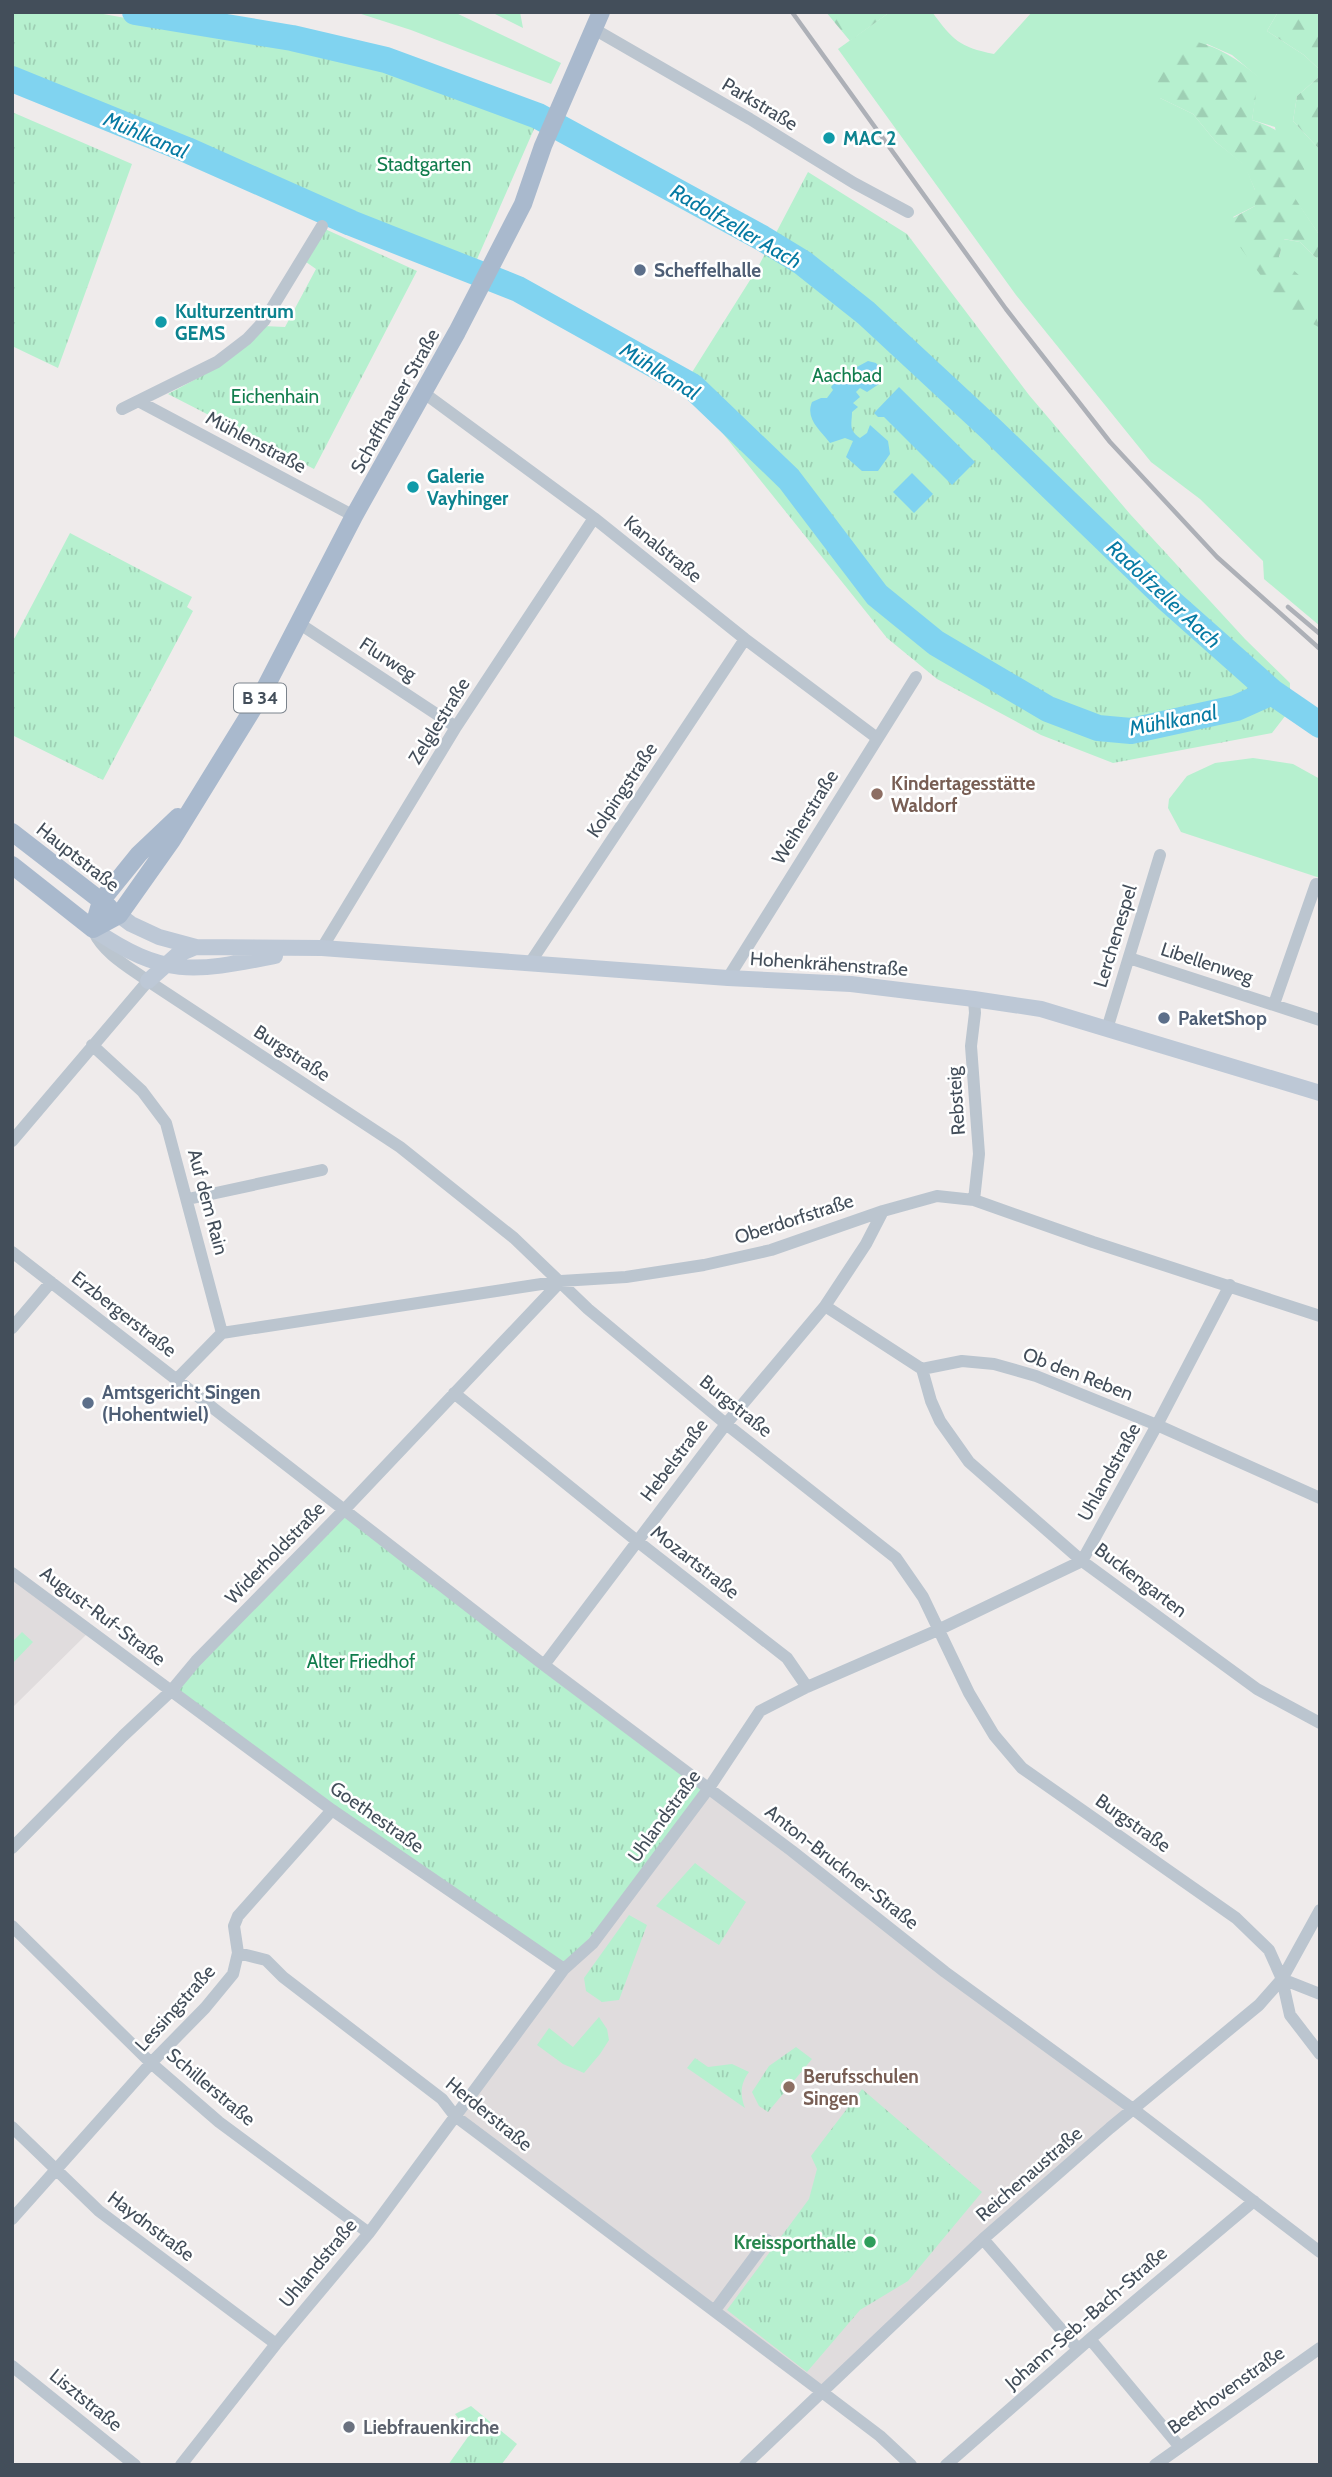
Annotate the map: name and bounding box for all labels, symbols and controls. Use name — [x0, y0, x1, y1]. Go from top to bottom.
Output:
street label: Parkstraße — [718, 72, 802, 136]
water label: Mühlkanal — [99, 106, 192, 164]
place label: MAC 2 — [843, 127, 896, 150]
marker: MAC 2 — [821, 130, 837, 146]
park label: Stadtgarten — [377, 153, 471, 176]
water label: Radolfzeller Aach — [666, 178, 806, 274]
place label: Scheffelhalle — [654, 259, 761, 282]
marker: Scheffelhalle — [632, 262, 648, 278]
place label: Kulturzentrum GEMS — [175, 300, 294, 345]
marker: Kulturzentrum GEMS — [153, 314, 169, 330]
street label: Schaffhauser Straße — [346, 324, 444, 477]
water label: Mühlkanal — [615, 336, 704, 405]
park label: Aachbad — [812, 364, 882, 387]
park label: Eichenhain — [231, 385, 319, 408]
street label: Mühlenstraße — [202, 406, 310, 478]
place label: Galerie Vayhinger — [427, 465, 509, 510]
marker: Galerie Vayhinger — [405, 479, 421, 495]
street label: Kanalstraße — [619, 510, 707, 588]
water label: Radolfzeller Aach — [1102, 535, 1226, 653]
street label: Flurweg — [355, 632, 421, 686]
street label: Zelglestraße — [403, 673, 475, 768]
road number: B 34 — [234, 684, 286, 712]
water label: Mühlkanal — [1126, 699, 1219, 741]
street label: Kolpingstraße — [582, 738, 662, 842]
street label: Weiherstraße — [767, 765, 843, 868]
place label: Kindertagesstätte Waldorf — [891, 772, 1036, 817]
marker: Kindertagesstätte Waldorf — [869, 786, 885, 802]
street label: Hauptstraße — [32, 817, 124, 897]
street label: Lerchenespel — [1088, 881, 1142, 990]
street label: Libellenweg — [1158, 937, 1257, 989]
street label: Hohenkrähenstraße — [749, 947, 909, 981]
place label: PaketShop — [1178, 1007, 1267, 1030]
marker: PaketShop — [1156, 1010, 1172, 1026]
street label: Burgstraße — [249, 1020, 335, 1086]
street label: Rebsteig — [942, 1065, 970, 1136]
street label: Auf dem Rain — [183, 1147, 233, 1257]
street label: Oberdorfstraße — [732, 1189, 857, 1249]
street label: Erzbergerstraße — [67, 1266, 181, 1362]
street label: Ob den Reben — [1020, 1342, 1136, 1406]
street label: Burgstraße — [695, 1370, 777, 1442]
place label: Amtsgericht Singen (Hohentwiel) — [102, 1381, 260, 1426]
marker: Amtsgericht Singen (Hohentwiel) — [80, 1395, 96, 1411]
street label: Hebelstraße — [635, 1414, 713, 1506]
street label: Uhlandstraße — [1073, 1419, 1145, 1525]
street label: Widerholdstraße — [220, 1497, 330, 1609]
street label: Mozartstraße — [646, 1520, 744, 1604]
street label: Buckengarten — [1090, 1538, 1192, 1622]
street label: August-Ruf-Straße — [36, 1561, 170, 1671]
park label: Alter Friedhof — [307, 1650, 416, 1673]
street label: Uhlandstraße — [623, 1765, 705, 1867]
street label: Goethestraße — [326, 1776, 429, 1858]
street label: Burgstraße — [1091, 1789, 1175, 1857]
street label: Anton-Bruckner-Straße — [761, 1800, 924, 1934]
street label: Lessingstraße — [130, 1960, 220, 2056]
street label: Schillerstraße — [162, 2043, 260, 2131]
place label: Berufsschulen Singen — [803, 2065, 919, 2110]
street label: Herderstraße — [441, 2072, 537, 2156]
marker: Berufsschulen Singen — [781, 2079, 797, 2095]
street label: Reichenaustraße — [971, 2121, 1087, 2226]
street label: Haydnstraße — [103, 2186, 199, 2266]
street label: Uhlandstraße — [274, 2214, 362, 2312]
place label: Kreissporthalle — [733, 2231, 856, 2254]
marker: Kreissporthalle — [862, 2234, 878, 2250]
street label: Johann-Seb.-Bach-Straße — [1000, 2241, 1172, 2395]
street label: Beethovenstraße — [1163, 2341, 1289, 2439]
street label: Lisztstraße — [45, 2364, 127, 2436]
place label: Liebfrauenkirche — [363, 2416, 499, 2439]
marker: Liebfrauenkirche — [341, 2419, 357, 2435]

